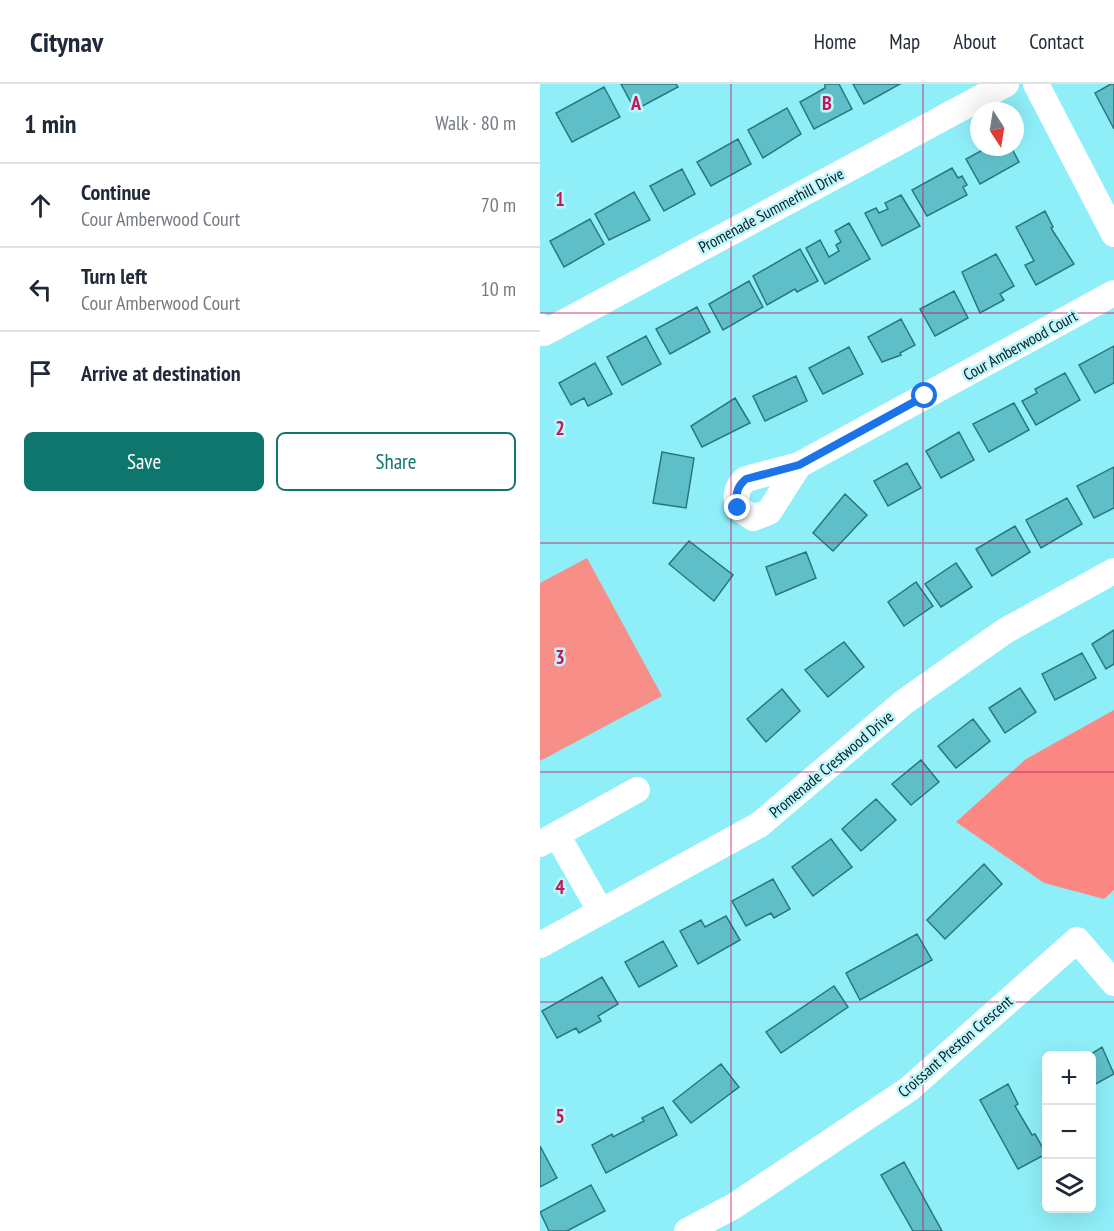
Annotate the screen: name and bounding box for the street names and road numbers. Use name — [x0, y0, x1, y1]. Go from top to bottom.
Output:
street label: Promenade Summerhill Drive — [695, 163, 847, 257]
street label: Cour Amberwood Court — [959, 305, 1081, 385]
street label: Promenade Crestwood Drive — [765, 706, 897, 822]
street label: Croissant Preston Crescent — [893, 990, 1017, 1101]

